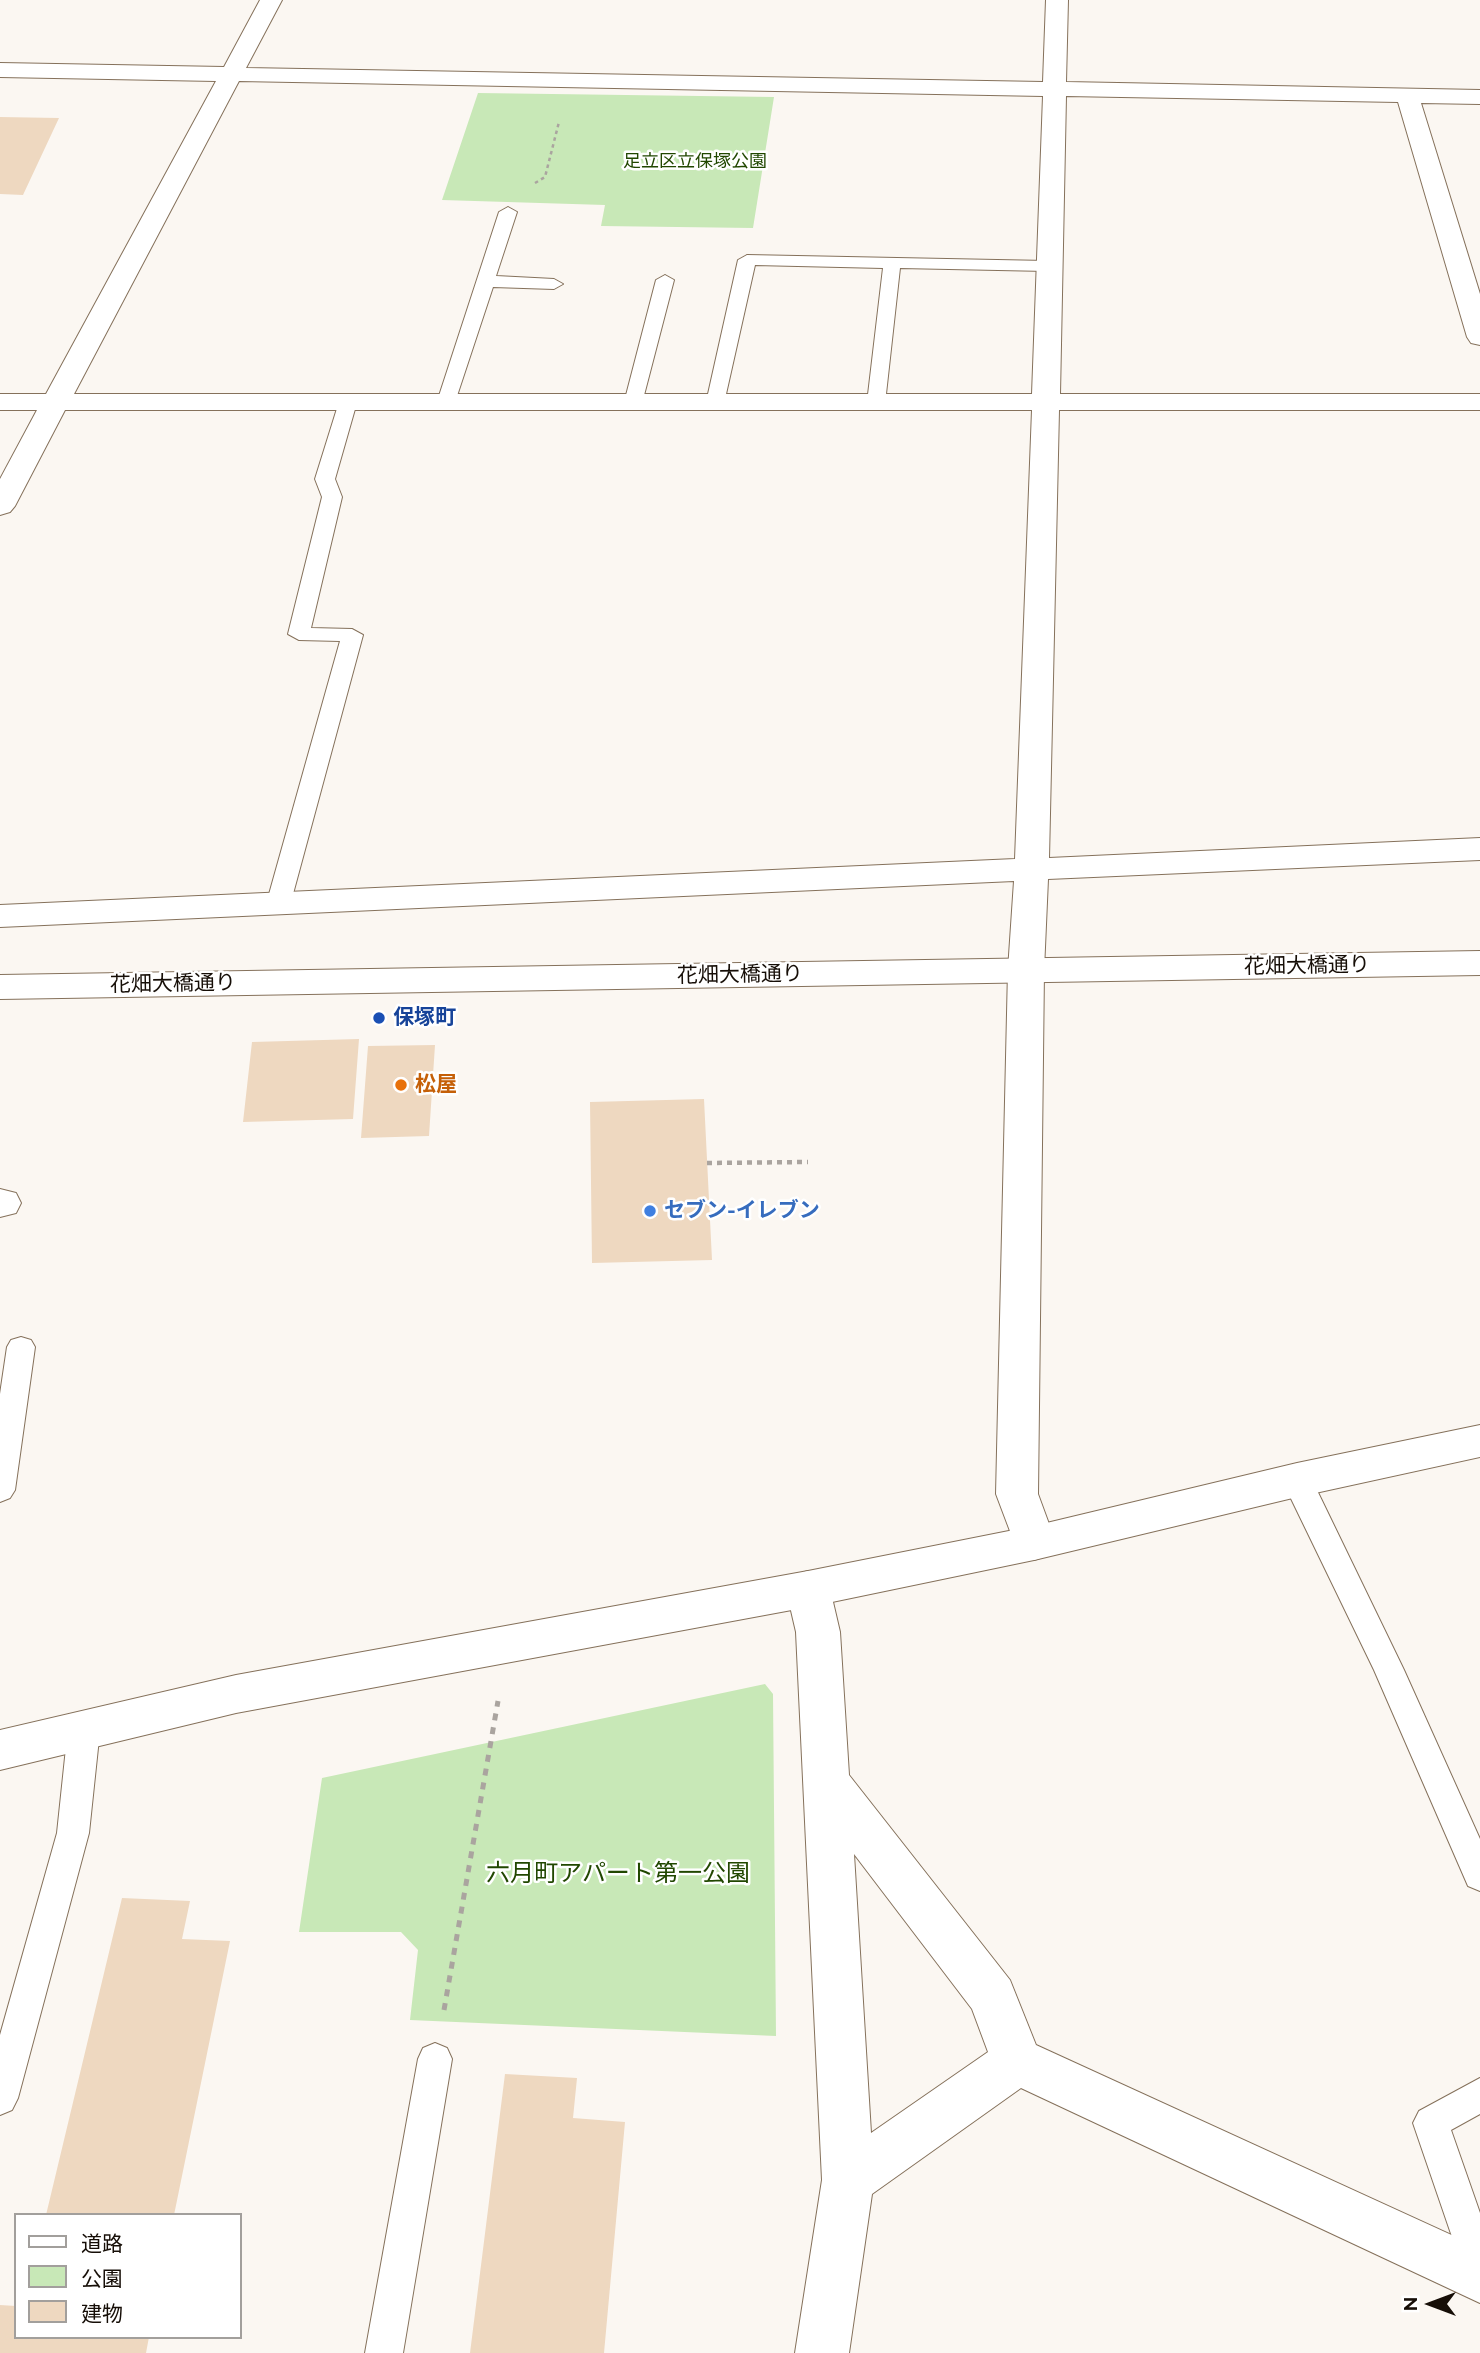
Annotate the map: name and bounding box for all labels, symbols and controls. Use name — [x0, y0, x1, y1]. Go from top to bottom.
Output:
park label: 足立区立保塚公園 — [623, 151, 767, 173]
street label: 花畑大橋通り — [1244, 952, 1370, 980]
street label: 花畑大橋通り — [677, 961, 803, 989]
street label: 花畑大橋通り — [110, 970, 236, 998]
place label: 保塚町 — [393, 1005, 456, 1031]
marker: 保塚町 — [371, 1010, 387, 1026]
place label: 松屋 — [415, 1072, 457, 1098]
marker: 松屋 — [393, 1077, 409, 1093]
place label: セブン-イレブン — [664, 1198, 820, 1224]
marker: セブン-イレブン — [642, 1203, 658, 1219]
park label: 六月町アパート第一公園 — [486, 1860, 750, 1888]
legend — [14, 2213, 242, 2339]
text: 道路 — [81, 2231, 123, 2256]
text: 公園 — [81, 2266, 123, 2291]
north arrow — [1396, 2269, 1466, 2339]
text: N — [1399, 2297, 1421, 2311]
text: 建物 — [81, 2301, 123, 2326]

